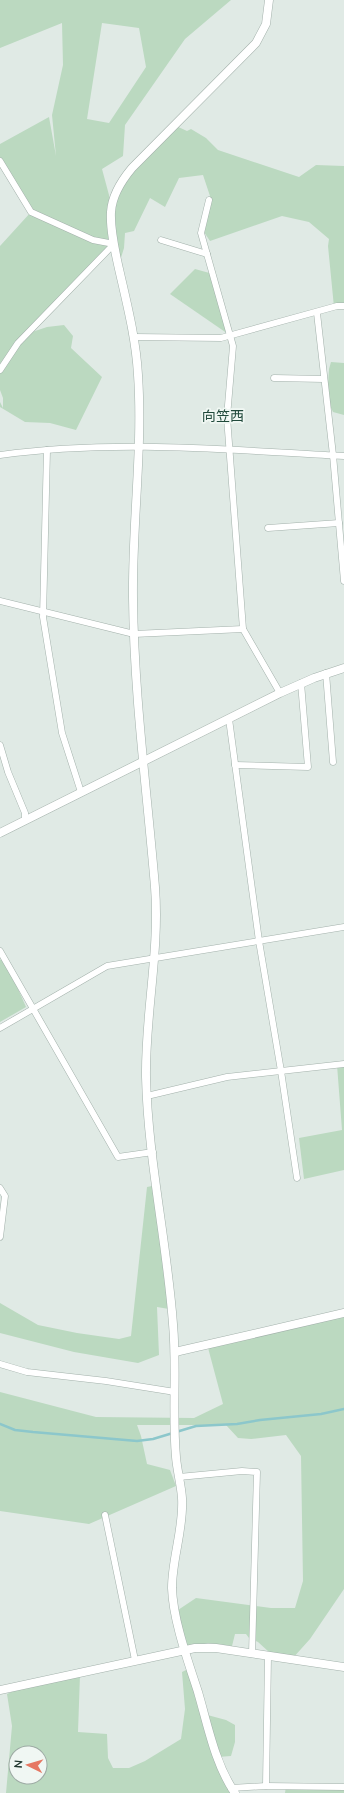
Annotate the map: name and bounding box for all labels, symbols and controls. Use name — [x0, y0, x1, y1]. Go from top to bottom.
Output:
district label: 向笠西 — [202, 407, 244, 426]
north arrow — [8, 1745, 48, 1785]
text: N — [11, 1759, 26, 1769]

